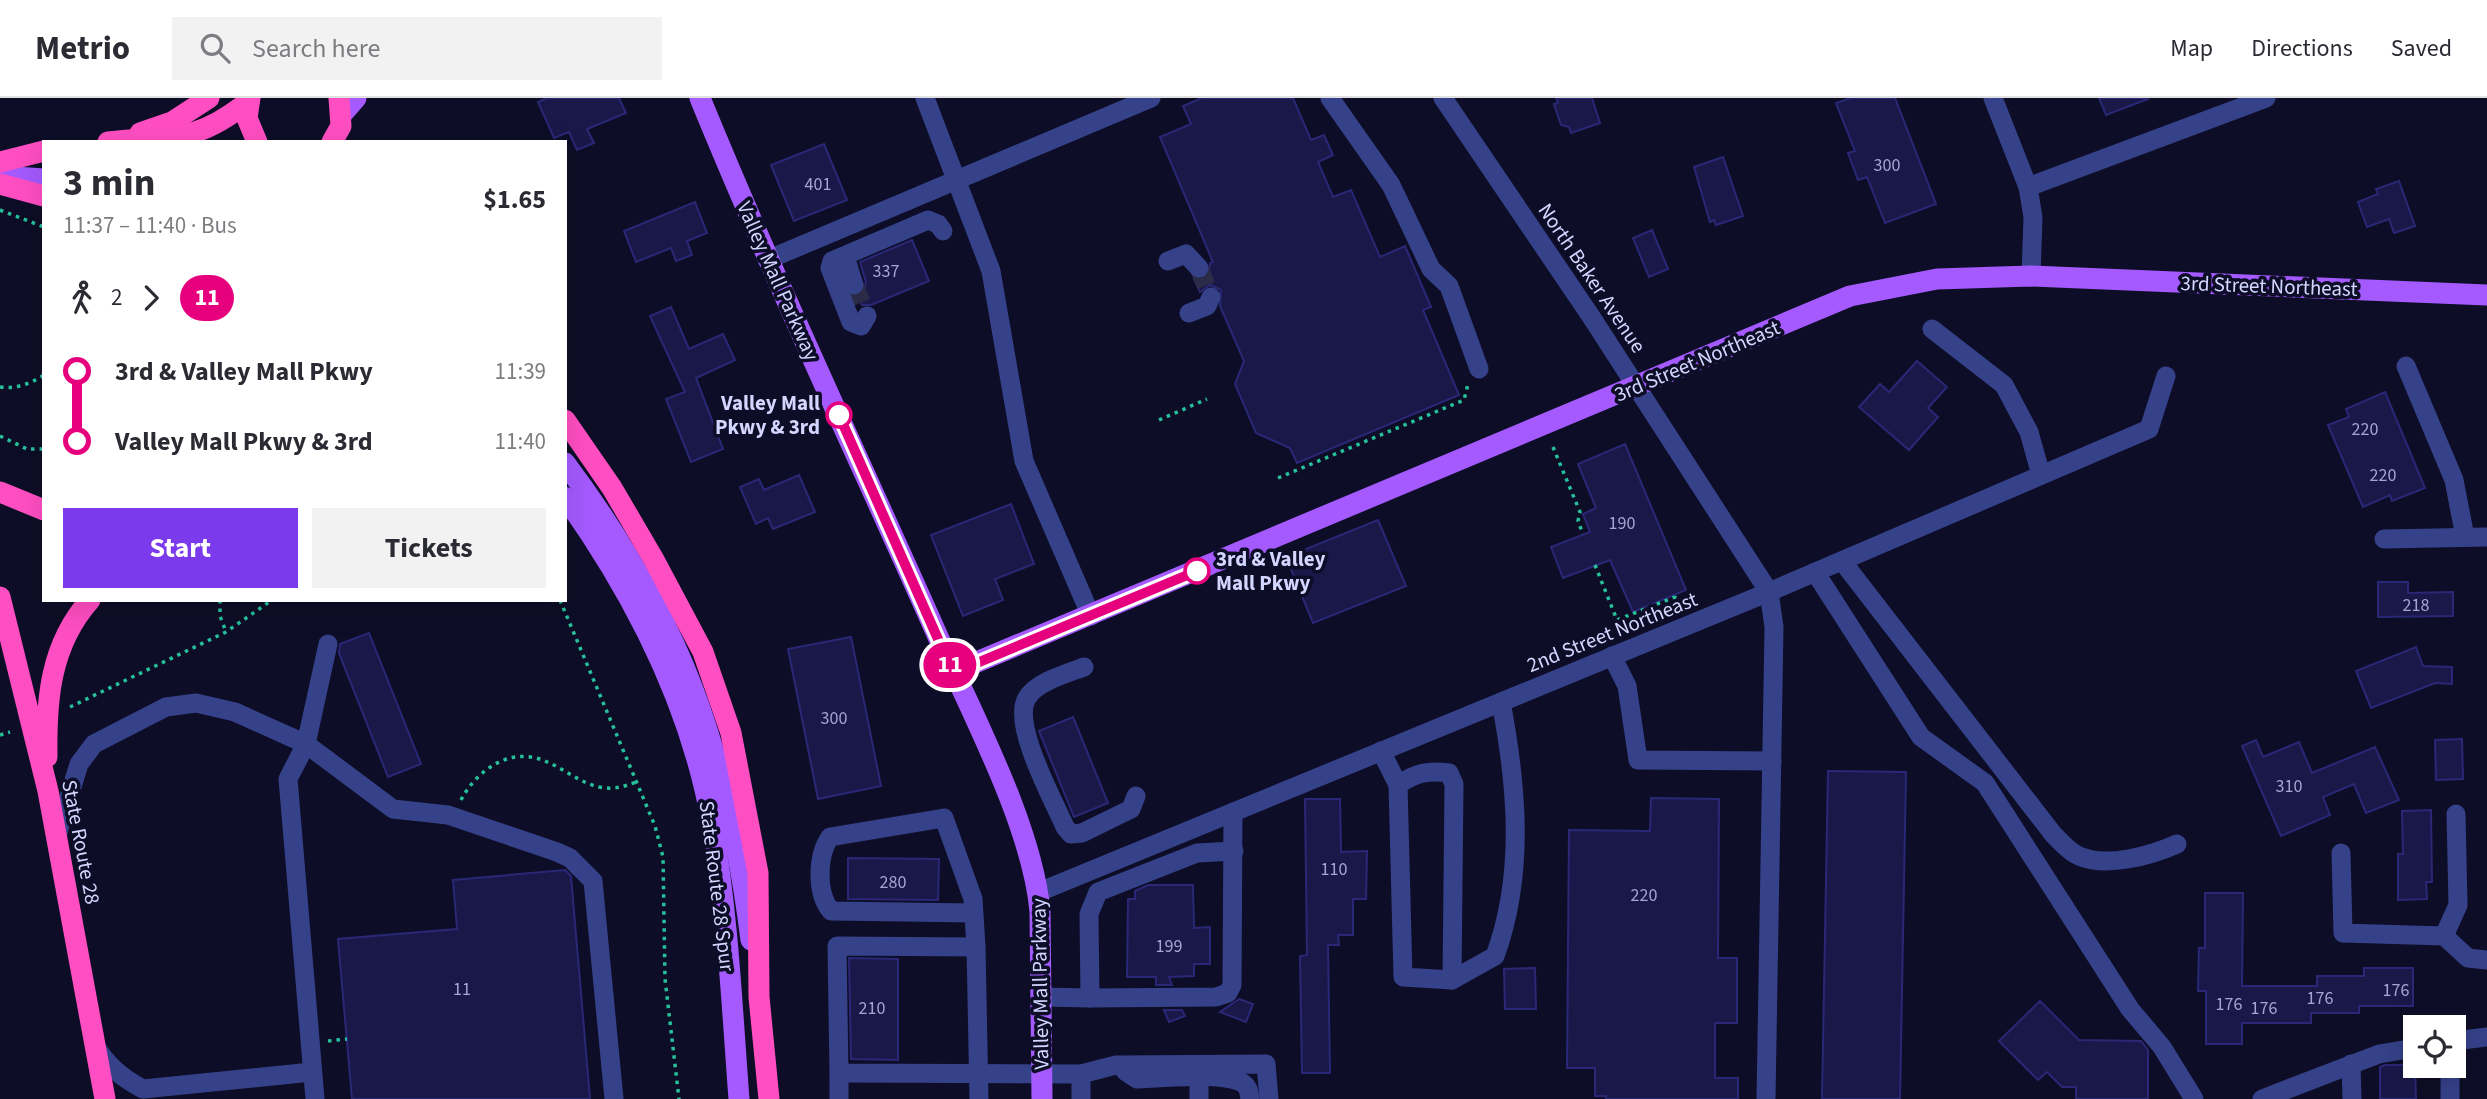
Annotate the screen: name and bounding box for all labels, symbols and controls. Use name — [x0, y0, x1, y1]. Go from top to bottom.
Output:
search box — [172, 17, 662, 80]
text: Metrio — [35, 25, 130, 72]
icon: search — [196, 29, 234, 67]
text: Search here — [252, 30, 380, 67]
text: Map — [2170, 31, 2213, 66]
text: Directions — [2251, 31, 2353, 66]
text: Saved — [2391, 31, 2452, 66]
house number: 300 — [1874, 153, 1900, 178]
text: 3 min — [63, 156, 155, 210]
house number: 401 — [805, 172, 831, 197]
text: $1.65 — [483, 181, 546, 218]
street label: Valley Mall Parkway — [729, 197, 827, 366]
street label: North Baker Avenue — [1531, 197, 1653, 359]
text: 11:37 – 11:40 · Bus — [63, 209, 237, 242]
house number: 337 — [873, 259, 899, 284]
street label: 3rd Street Northeast — [2180, 268, 2358, 304]
icon: walk — [63, 279, 101, 317]
icon: forward — [132, 279, 170, 317]
text: 11 — [194, 280, 220, 315]
text: 2 — [111, 281, 122, 314]
street label: 3rd Street Northeast — [1610, 313, 1784, 409]
text: 3rd & Valley Mall Pkwy — [115, 353, 373, 390]
text: 11:39 — [495, 355, 546, 388]
place label: Valley Mall Pkwy & 3rd — [715, 388, 820, 442]
marker: Valley Mall Pkwy & 3rd — [826, 402, 852, 428]
house number: 220 — [2352, 417, 2378, 442]
text: Valley Mall Pkwy & 3rd — [115, 423, 373, 460]
text: 11:40 — [495, 425, 546, 458]
house number: 220 — [2370, 463, 2396, 488]
button: Start — [63, 508, 298, 588]
button: Tickets — [312, 508, 546, 588]
house number: 190 — [1609, 511, 1635, 536]
place label: 3rd & Valley Mall Pkwy — [1216, 544, 1325, 598]
marker: 3rd & Valley Mall Pkwy — [1184, 558, 1210, 584]
street label: 2nd Street Northeast — [1522, 584, 1702, 680]
house number: 218 — [2403, 593, 2429, 618]
line badge: 11 — [918, 642, 982, 688]
text: 11 — [937, 647, 963, 682]
house number: 300 — [821, 706, 847, 731]
house number: 310 — [2276, 774, 2302, 799]
street label: State Route 28 — [54, 777, 108, 907]
street label: State Route 28 Spur — [692, 799, 742, 974]
house number: 110 — [1321, 857, 1347, 882]
house number: 280 — [880, 870, 906, 895]
house number: 220 — [1631, 883, 1657, 908]
street label: Valley Mall Parkway — [1024, 898, 1056, 1070]
house number: 199 — [1156, 934, 1182, 959]
house number: 11 — [453, 977, 471, 1002]
house number: 176 — [2383, 978, 2409, 1003]
house number: 176 — [2307, 986, 2333, 1011]
house number: 176 — [2216, 992, 2242, 1017]
house number: 210 — [859, 996, 885, 1021]
house number: 176 — [2251, 996, 2277, 1021]
map controls — [2403, 1015, 2466, 1078]
button: locate — [2403, 1015, 2466, 1078]

